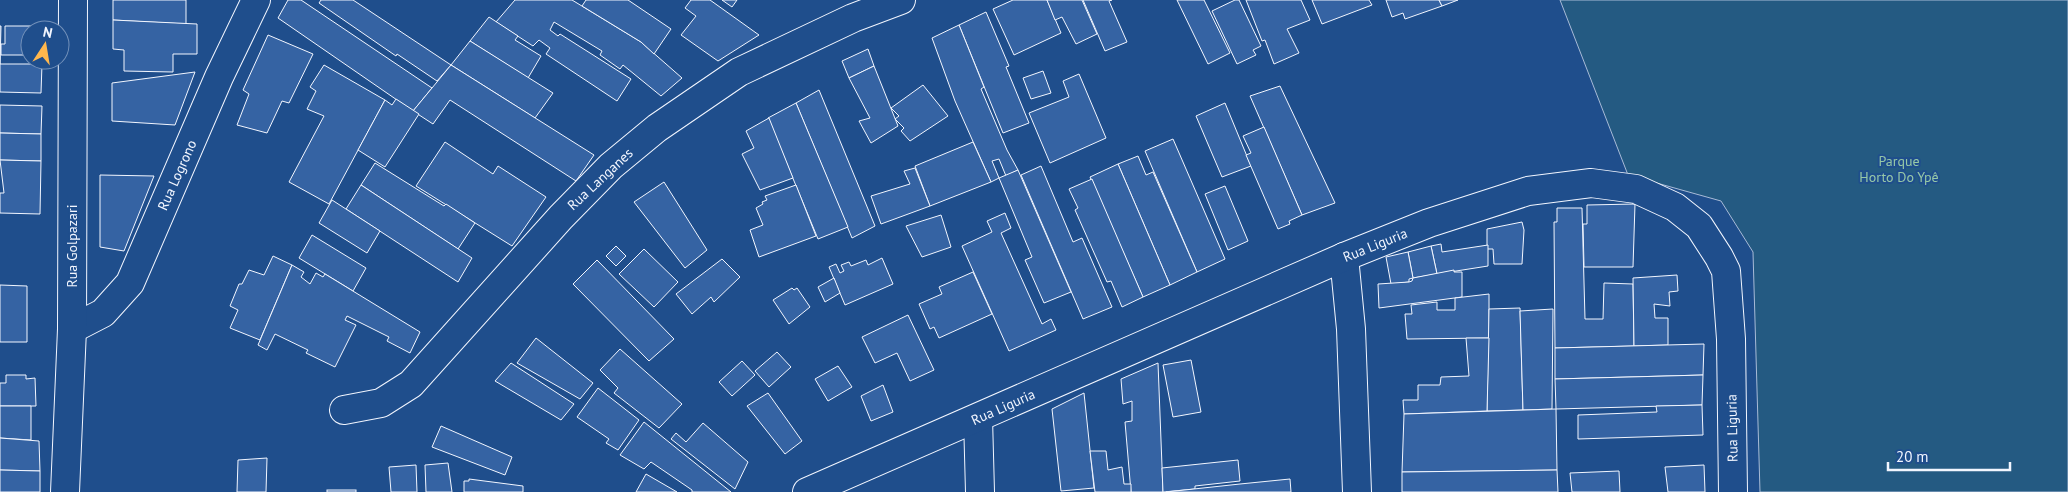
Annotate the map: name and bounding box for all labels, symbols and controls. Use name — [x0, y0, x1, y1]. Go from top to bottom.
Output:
north arrow — [20, 20, 70, 70]
text: N — [41, 23, 54, 42]
street label: Rua Logrono — [153, 137, 201, 213]
street label: Rua Langanes — [563, 144, 637, 214]
park label: Parque Horto Do Ypê — [1859, 152, 1939, 186]
street label: Rua Golpazari — [63, 205, 81, 287]
street label: Rua Liguria — [1340, 224, 1410, 266]
street label: Rua Liguria — [968, 385, 1038, 429]
street label: Rua Liguria — [1722, 394, 1742, 462]
scale bar — [1888, 440, 2010, 472]
text: 20 m — [1896, 447, 1929, 466]

